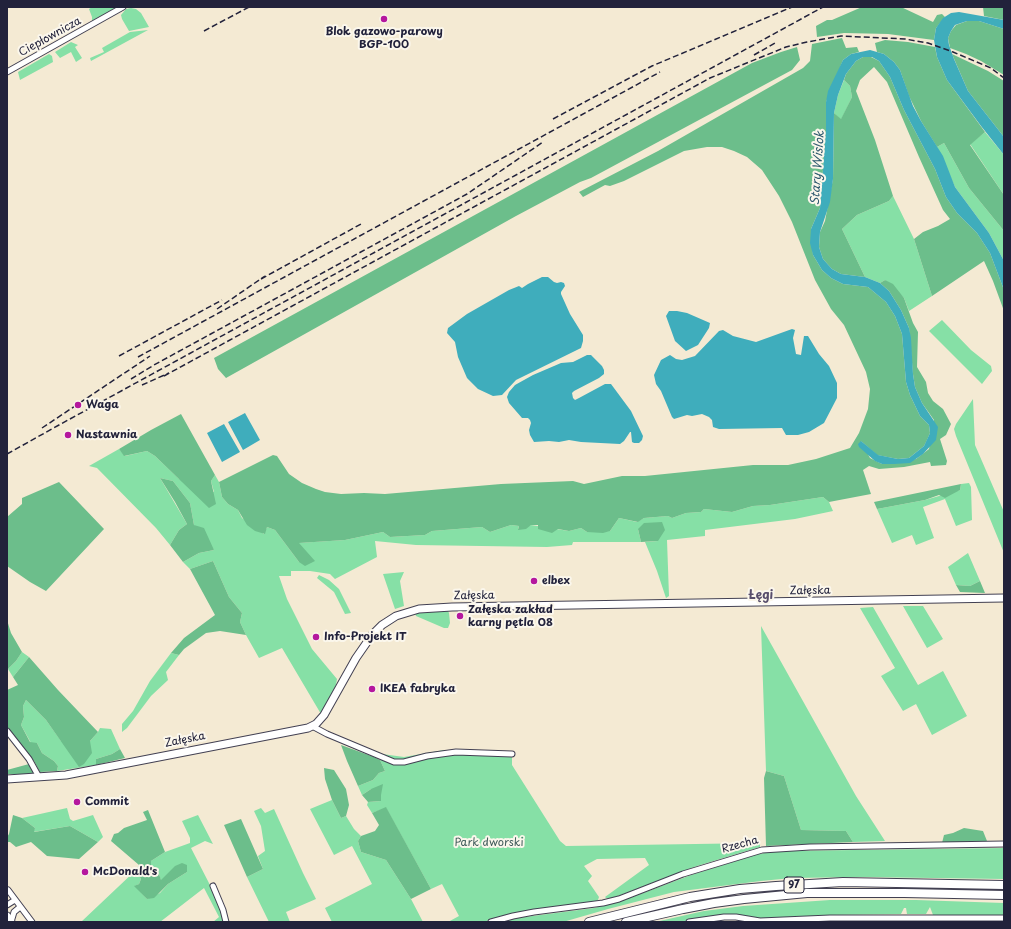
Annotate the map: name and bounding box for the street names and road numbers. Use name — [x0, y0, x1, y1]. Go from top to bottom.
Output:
street label: Ciepłownicza — [17, 14, 83, 60]
street label: Załęska — [789, 584, 831, 598]
street label: Załęska — [453, 589, 495, 603]
street label: Załęska — [164, 730, 206, 750]
street label: Rzecha — [720, 834, 760, 856]
road number: 97 — [784, 877, 804, 893]

